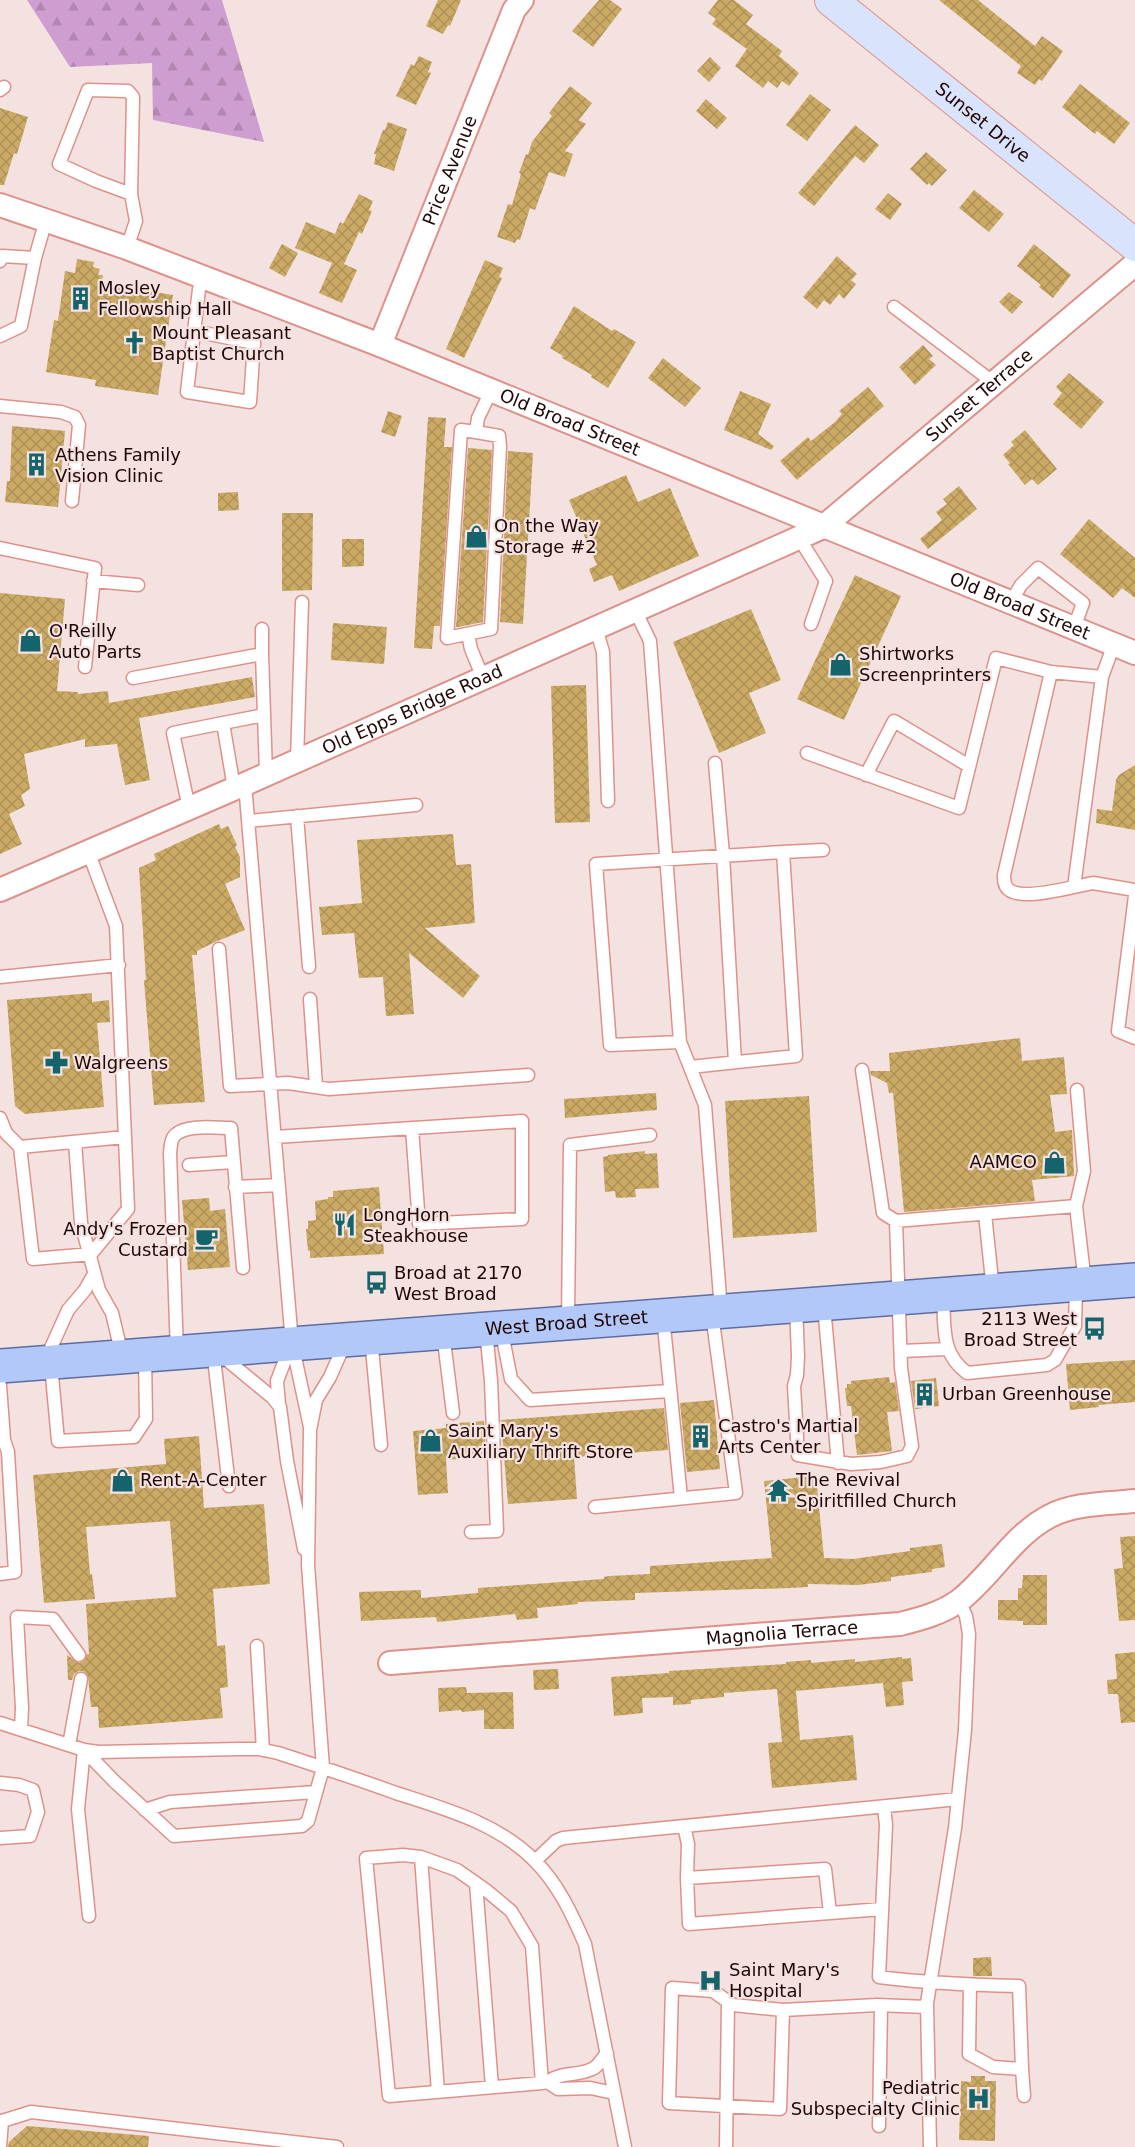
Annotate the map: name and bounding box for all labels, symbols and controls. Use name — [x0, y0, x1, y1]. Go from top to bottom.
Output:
street label: Sunset Drive — [932, 78, 1035, 166]
street label: Price Avenue — [418, 112, 481, 228]
place label: Mosley Fellowship Hall — [98, 277, 232, 319]
building icon: Mosley Fellowship Hall — [67, 285, 93, 311]
place label: Mount Pleasant Baptist Church — [152, 322, 291, 364]
church icon: Mount Pleasant Baptist Church — [121, 330, 147, 356]
street label: Sunset Terrace — [921, 344, 1037, 446]
street label: Old Broad Street — [497, 384, 643, 460]
place label: Athens Family Vision Clinic — [55, 444, 181, 486]
building icon: Athens Family Vision Clinic — [24, 452, 50, 478]
place label: On the Way Storage #2 — [494, 515, 599, 557]
shop icon: On the Way Storage #2 — [463, 523, 489, 549]
street label: Old Broad Street — [947, 568, 1093, 644]
place label: O'Reilly Auto Parts — [49, 620, 141, 662]
shop icon: O'Reilly Auto Parts — [18, 628, 44, 654]
place label: Shirtworks Screenprinters — [859, 643, 991, 685]
shop icon: Shirtworks Screenprinters — [828, 651, 854, 677]
street label: Old Epps Bridge Road — [319, 660, 506, 758]
pharmacy icon: Walgreens — [43, 1050, 69, 1076]
place label: Walgreens — [74, 1052, 168, 1073]
shop icon: AAMCO — [1042, 1149, 1068, 1175]
place label: AAMCO — [970, 1151, 1037, 1172]
place label: LongHorn Steakhouse — [363, 1204, 468, 1246]
restaurant icon: LongHorn Steakhouse — [332, 1212, 358, 1238]
place label: Andy's Frozen Custard — [63, 1218, 188, 1260]
cafe icon: Andy's Frozen Custard — [193, 1226, 219, 1252]
place label: Broad at 2170 West Broad — [394, 1262, 522, 1304]
bus stop icon: Broad at 2170 West Broad — [363, 1270, 389, 1296]
street label: West Broad Street — [484, 1306, 649, 1339]
place label: 2113 West Broad Street — [964, 1308, 1077, 1350]
bus stop icon: 2113 West Broad Street — [1082, 1316, 1108, 1342]
building icon: Urban Greenhouse — [911, 1381, 937, 1407]
place label: Urban Greenhouse — [942, 1383, 1111, 1404]
place label: Castro's Martial Arts Center — [718, 1415, 858, 1457]
place label: Saint Mary's Auxiliary Thrift Store — [448, 1420, 633, 1462]
building icon: Castro's Martial Arts Center — [687, 1423, 713, 1449]
shop icon: Saint Mary's Auxiliary Thrift Store — [417, 1428, 443, 1454]
shop icon: Rent-A-Center — [109, 1467, 135, 1493]
place label: Rent-A-Center — [140, 1469, 267, 1490]
place label: The Revival Spiritfilled Church — [795, 1469, 957, 1511]
temple icon: The Revival Spiritfilled Church — [765, 1477, 791, 1503]
street label: Magnolia Terrace — [705, 1616, 859, 1649]
place label: Saint Mary's Hospital — [729, 1959, 840, 2001]
hospital icon: Saint Mary's Hospital — [698, 1967, 724, 1993]
place label: Pediatric Subspecialty Clinic — [791, 2077, 960, 2119]
hospital icon: Pediatric Subspecialty Clinic — [965, 2085, 991, 2111]

